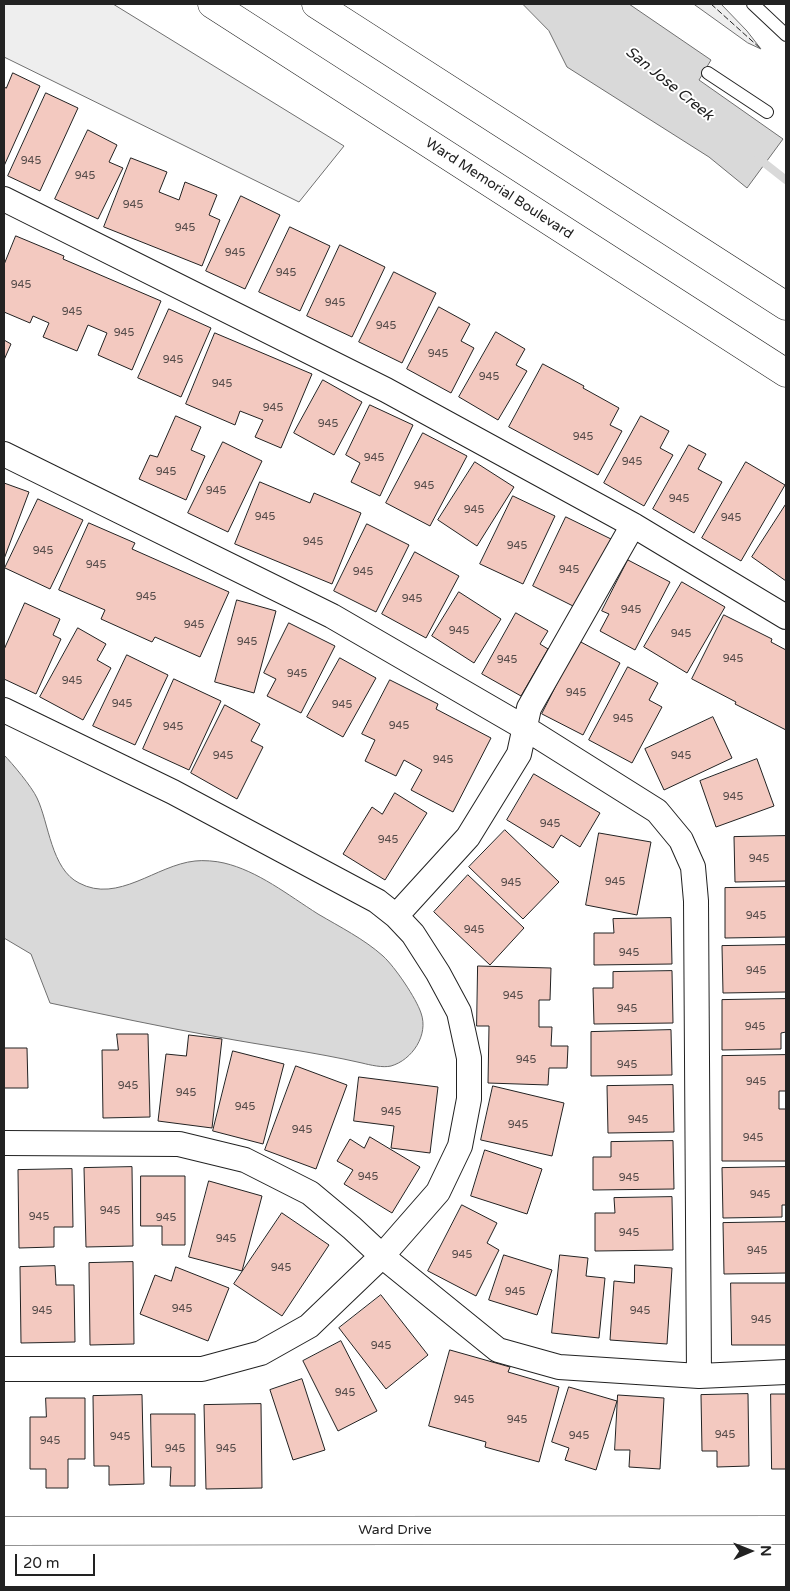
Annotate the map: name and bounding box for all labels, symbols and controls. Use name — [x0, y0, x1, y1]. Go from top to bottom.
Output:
water label: San Jose Creek — [622, 43, 716, 125]
street label: Ward Memorial Boulevard — [422, 135, 576, 243]
house number: 945 — [21, 154, 41, 168]
house number: 945 — [75, 169, 95, 183]
house number: 945 — [123, 198, 143, 212]
house number: 945 — [175, 221, 195, 235]
house number: 945 — [225, 246, 245, 260]
house number: 945 — [276, 266, 296, 280]
house number: 945 — [11, 278, 31, 292]
house number: 945 — [325, 296, 345, 310]
house number: 945 — [62, 305, 82, 319]
house number: 945 — [376, 319, 396, 333]
house number: 945 — [114, 326, 134, 340]
house number: 945 — [428, 347, 448, 361]
house number: 945 — [163, 353, 183, 367]
house number: 945 — [479, 370, 499, 384]
house number: 945 — [212, 377, 232, 391]
house number: 945 — [263, 401, 283, 415]
house number: 945 — [318, 417, 338, 431]
house number: 945 — [573, 430, 593, 444]
house number: 945 — [364, 451, 384, 465]
house number: 945 — [622, 455, 642, 469]
house number: 945 — [156, 465, 176, 479]
house number: 945 — [414, 479, 434, 493]
house number: 945 — [206, 484, 226, 498]
house number: 945 — [669, 492, 689, 506]
house number: 945 — [464, 503, 484, 517]
house number: 945 — [255, 510, 275, 524]
house number: 945 — [721, 511, 741, 525]
house number: 945 — [303, 535, 323, 549]
house number: 945 — [507, 539, 527, 553]
house number: 945 — [33, 544, 53, 558]
house number: 945 — [86, 558, 106, 572]
house number: 945 — [559, 563, 579, 577]
house number: 945 — [353, 565, 373, 579]
house number: 945 — [136, 590, 156, 604]
house number: 945 — [402, 592, 422, 606]
house number: 945 — [621, 603, 641, 617]
house number: 945 — [184, 618, 204, 632]
house number: 945 — [449, 624, 469, 638]
house number: 945 — [671, 627, 691, 641]
house number: 945 — [237, 635, 257, 649]
house number: 945 — [723, 652, 743, 666]
house number: 945 — [497, 653, 517, 667]
house number: 945 — [287, 667, 307, 681]
house number: 945 — [62, 674, 82, 688]
house number: 945 — [566, 686, 586, 700]
house number: 945 — [112, 697, 132, 711]
house number: 945 — [332, 698, 352, 712]
house number: 945 — [613, 712, 633, 726]
house number: 945 — [389, 719, 409, 733]
house number: 945 — [163, 720, 183, 734]
house number: 945 — [213, 749, 233, 763]
house number: 945 — [671, 749, 691, 763]
house number: 945 — [433, 753, 453, 767]
house number: 945 — [723, 790, 743, 804]
house number: 945 — [540, 817, 560, 831]
house number: 945 — [378, 833, 398, 847]
house number: 945 — [749, 852, 769, 866]
house number: 945 — [605, 875, 625, 889]
house number: 945 — [501, 876, 521, 890]
house number: 945 — [746, 909, 766, 923]
house number: 945 — [464, 923, 484, 937]
house number: 945 — [619, 946, 639, 960]
house number: 945 — [746, 964, 766, 978]
house number: 945 — [503, 989, 523, 1003]
house number: 945 — [617, 1002, 637, 1016]
house number: 945 — [745, 1020, 765, 1034]
house number: 945 — [516, 1053, 536, 1067]
house number: 945 — [617, 1058, 637, 1072]
house number: 945 — [746, 1075, 766, 1089]
house number: 945 — [118, 1079, 138, 1093]
house number: 945 — [176, 1086, 196, 1100]
house number: 945 — [235, 1100, 255, 1114]
house number: 945 — [381, 1105, 401, 1119]
house number: 945 — [628, 1113, 648, 1127]
house number: 945 — [508, 1118, 528, 1132]
house number: 945 — [292, 1123, 312, 1137]
house number: 945 — [743, 1131, 763, 1145]
house number: 945 — [358, 1170, 378, 1184]
house number: 945 — [619, 1171, 639, 1185]
house number: 945 — [750, 1188, 770, 1202]
house number: 945 — [100, 1204, 120, 1218]
house number: 945 — [29, 1210, 49, 1224]
house number: 945 — [156, 1211, 176, 1225]
house number: 945 — [619, 1226, 639, 1240]
house number: 945 — [216, 1232, 236, 1246]
house number: 945 — [747, 1244, 767, 1258]
house number: 945 — [452, 1248, 472, 1262]
house number: 945 — [271, 1261, 291, 1275]
house number: 945 — [505, 1285, 525, 1299]
house number: 945 — [172, 1302, 192, 1316]
house number: 945 — [32, 1304, 52, 1318]
house number: 945 — [630, 1304, 650, 1318]
house number: 945 — [751, 1313, 771, 1327]
house number: 945 — [371, 1339, 391, 1353]
house number: 945 — [335, 1386, 355, 1400]
house number: 945 — [454, 1393, 474, 1407]
house number: 945 — [507, 1413, 527, 1427]
house number: 945 — [715, 1428, 735, 1442]
house number: 945 — [569, 1429, 589, 1443]
house number: 945 — [110, 1430, 130, 1444]
house number: 945 — [40, 1434, 60, 1448]
house number: 945 — [165, 1442, 185, 1456]
house number: 945 — [216, 1442, 236, 1456]
street label: Ward Drive — [358, 1522, 432, 1538]
north arrow — [725, 1526, 775, 1576]
scale bar — [18, 1544, 98, 1576]
text: N — [757, 1545, 774, 1557]
text: 20 m — [23, 1554, 60, 1572]

